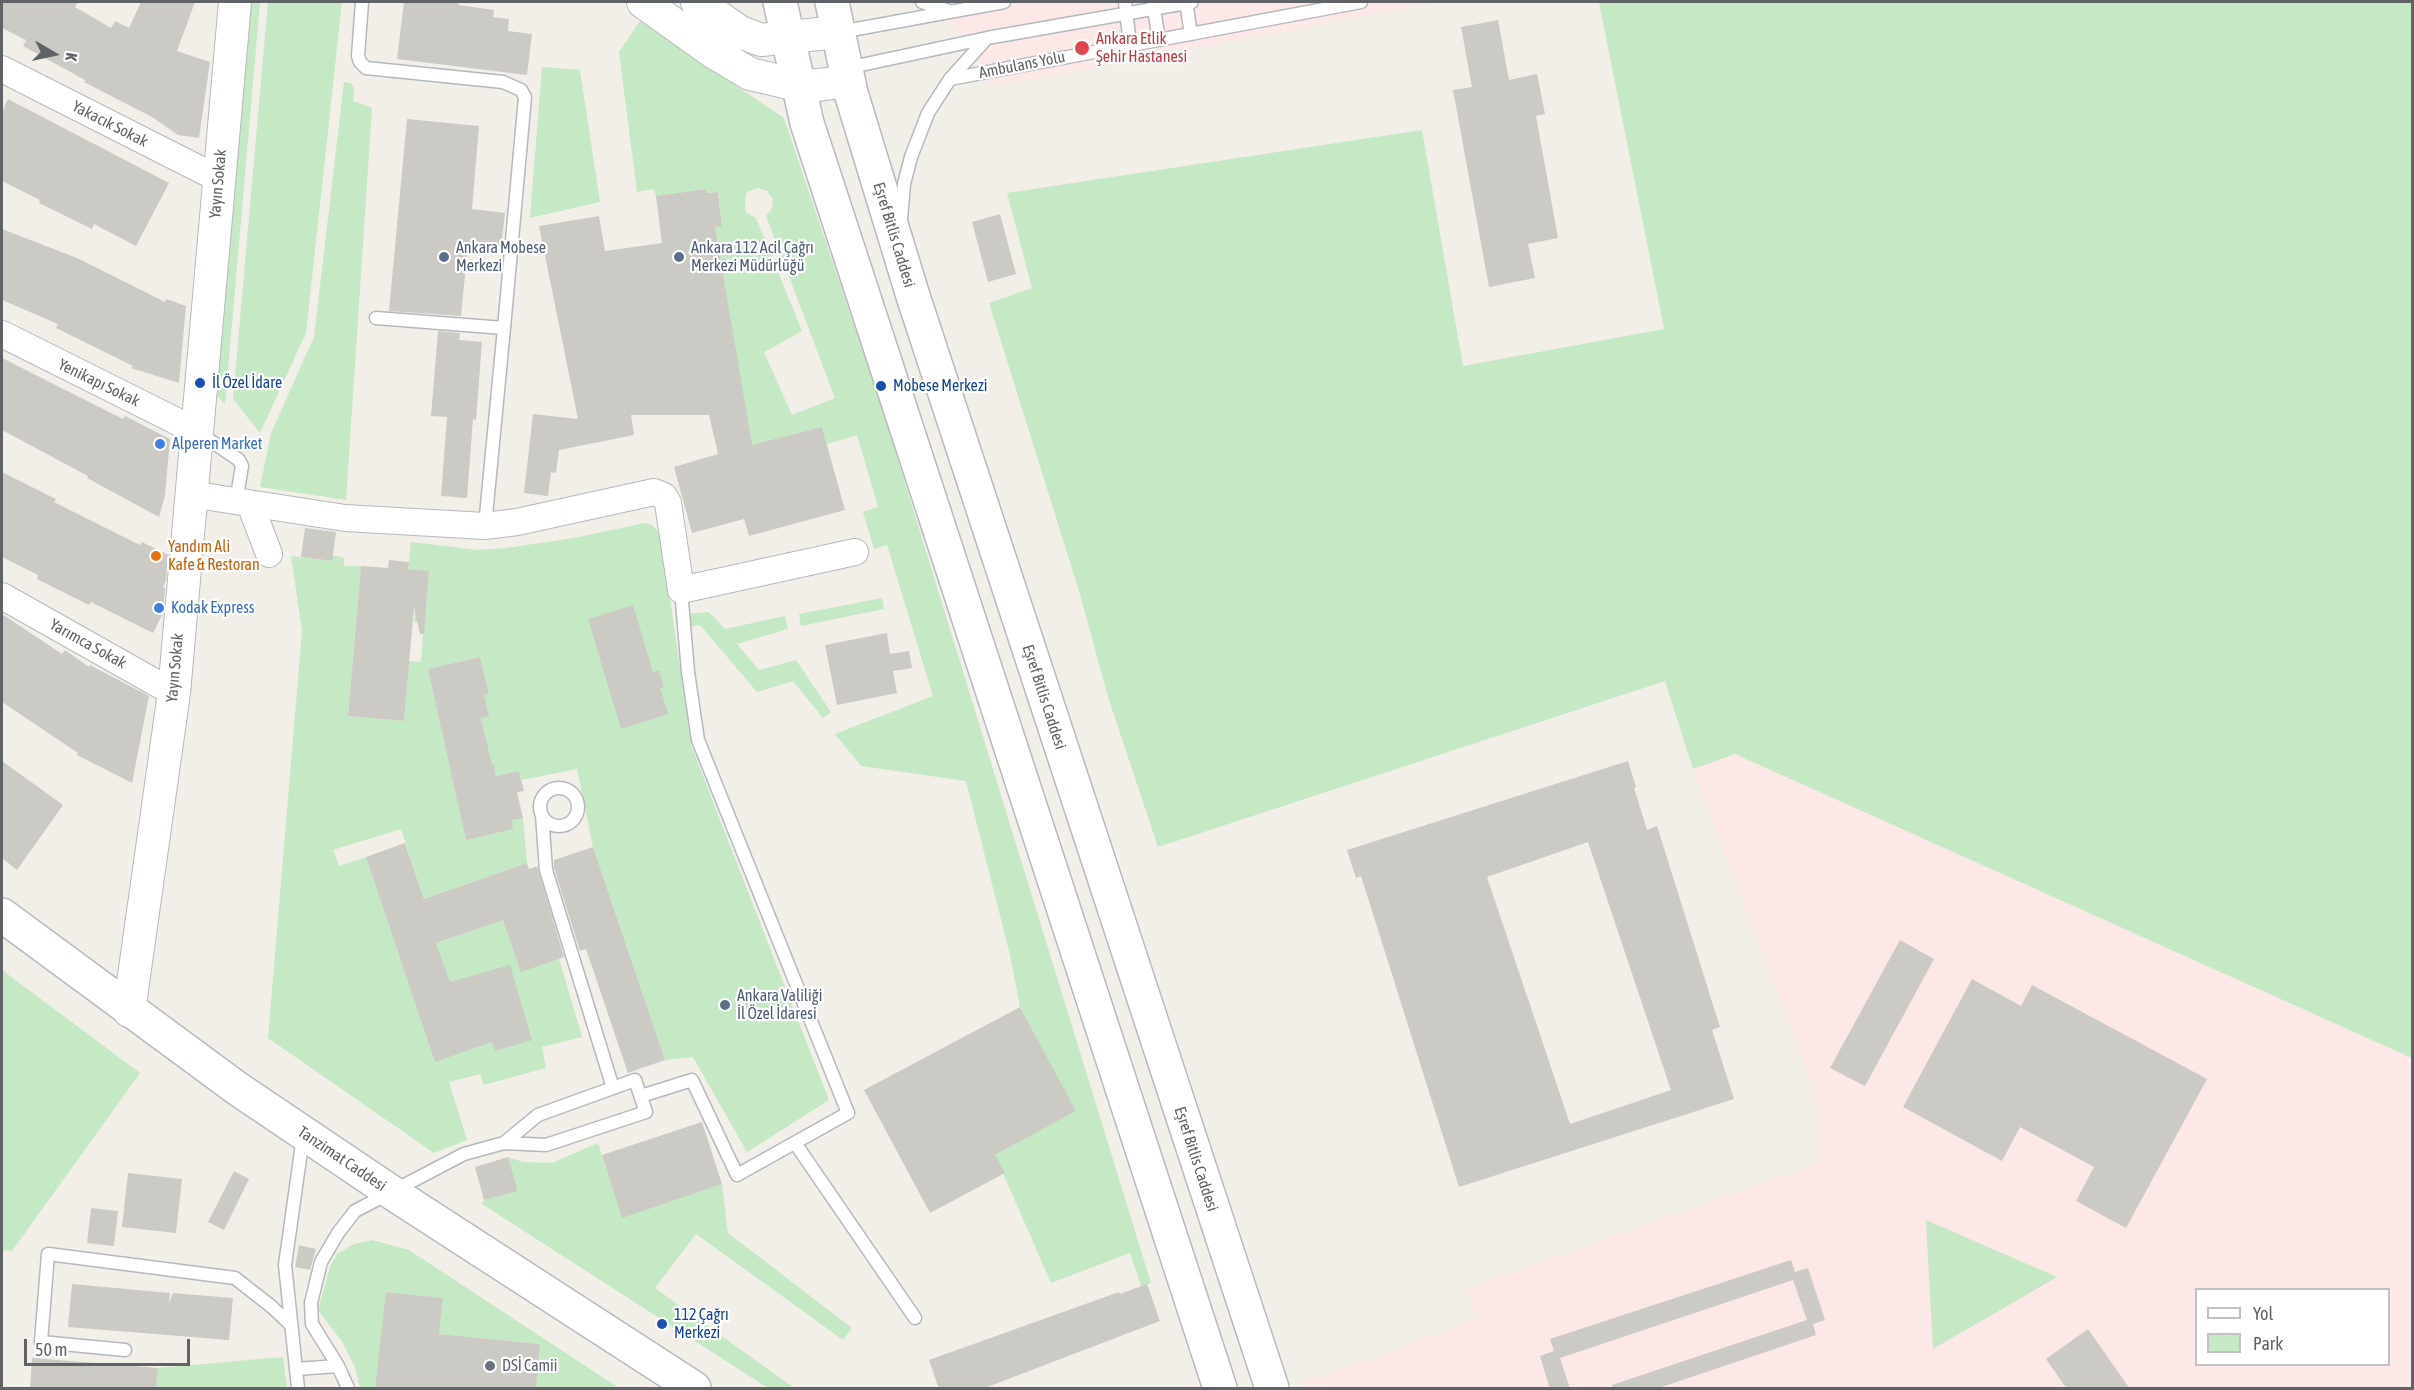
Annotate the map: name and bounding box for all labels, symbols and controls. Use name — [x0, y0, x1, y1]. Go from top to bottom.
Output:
north arrow — [24, 24, 84, 84]
place label: Ankara Etlik Şehir Hastanesi — [1096, 29, 1187, 67]
marker: Ankara Etlik Şehir Hastanesi — [1073, 39, 1091, 57]
street label: Ambulans Yolu — [977, 47, 1067, 83]
text: K — [62, 52, 81, 62]
street label: Yakacık Sokak — [69, 97, 151, 151]
street label: Yayın Sokak — [205, 149, 231, 219]
street label: Eşref Bitlis Caddesi — [869, 180, 919, 290]
place label: Ankara Mobese Merkezi — [456, 238, 546, 276]
place label: Ankara 112 Acil Çağrı Merkezi Müdürlüğü — [691, 238, 814, 276]
marker: Ankara Mobese Merkezi — [437, 250, 451, 264]
marker: Ankara 112 Acil Çağrı Merkezi Müdürlüğü — [672, 250, 686, 264]
street label: Yenikapı Sokak — [55, 355, 143, 411]
place label: İl Özel İdare — [212, 373, 282, 393]
marker: İl Özel İdare — [193, 376, 207, 390]
place label: Mobese Merkezi — [893, 376, 987, 396]
marker: Mobese Merkezi — [874, 379, 888, 393]
place label: Alperen Market — [172, 434, 262, 454]
marker: Alperen Market — [153, 437, 167, 451]
place label: Yandım Ali Kafe & Restoran — [168, 537, 260, 575]
marker: Yandım Ali Kafe & Restoran — [149, 549, 163, 563]
place label: Kodak Express — [171, 598, 254, 618]
marker: Kodak Express — [152, 601, 166, 615]
street label: Yarımca Sokak — [46, 615, 130, 673]
street label: Yayın Sokak — [162, 633, 188, 703]
street label: Eşref Bitlis Caddesi — [1018, 642, 1070, 752]
place label: Ankara Valiliği İl Özel İdaresi — [737, 986, 822, 1024]
marker: Ankara Valiliği İl Özel İdaresi — [718, 998, 732, 1012]
street label: Eşref Bitlis Caddesi — [1170, 1104, 1222, 1214]
street label: Tanzimat Caddesi — [294, 1122, 390, 1196]
legend — [2195, 1288, 2390, 1366]
text: Yol — [2253, 1303, 2273, 1324]
place label: 112 Çağrı Merkezi — [674, 1305, 729, 1343]
marker: 112 Çağrı Merkezi — [655, 1317, 669, 1331]
scale bar — [27, 1327, 194, 1365]
text: Park — [2253, 1333, 2283, 1354]
text: 50 m — [35, 1339, 67, 1360]
place label: DSİ Camii — [502, 1356, 557, 1376]
marker: DSİ Camii — [483, 1359, 497, 1373]

